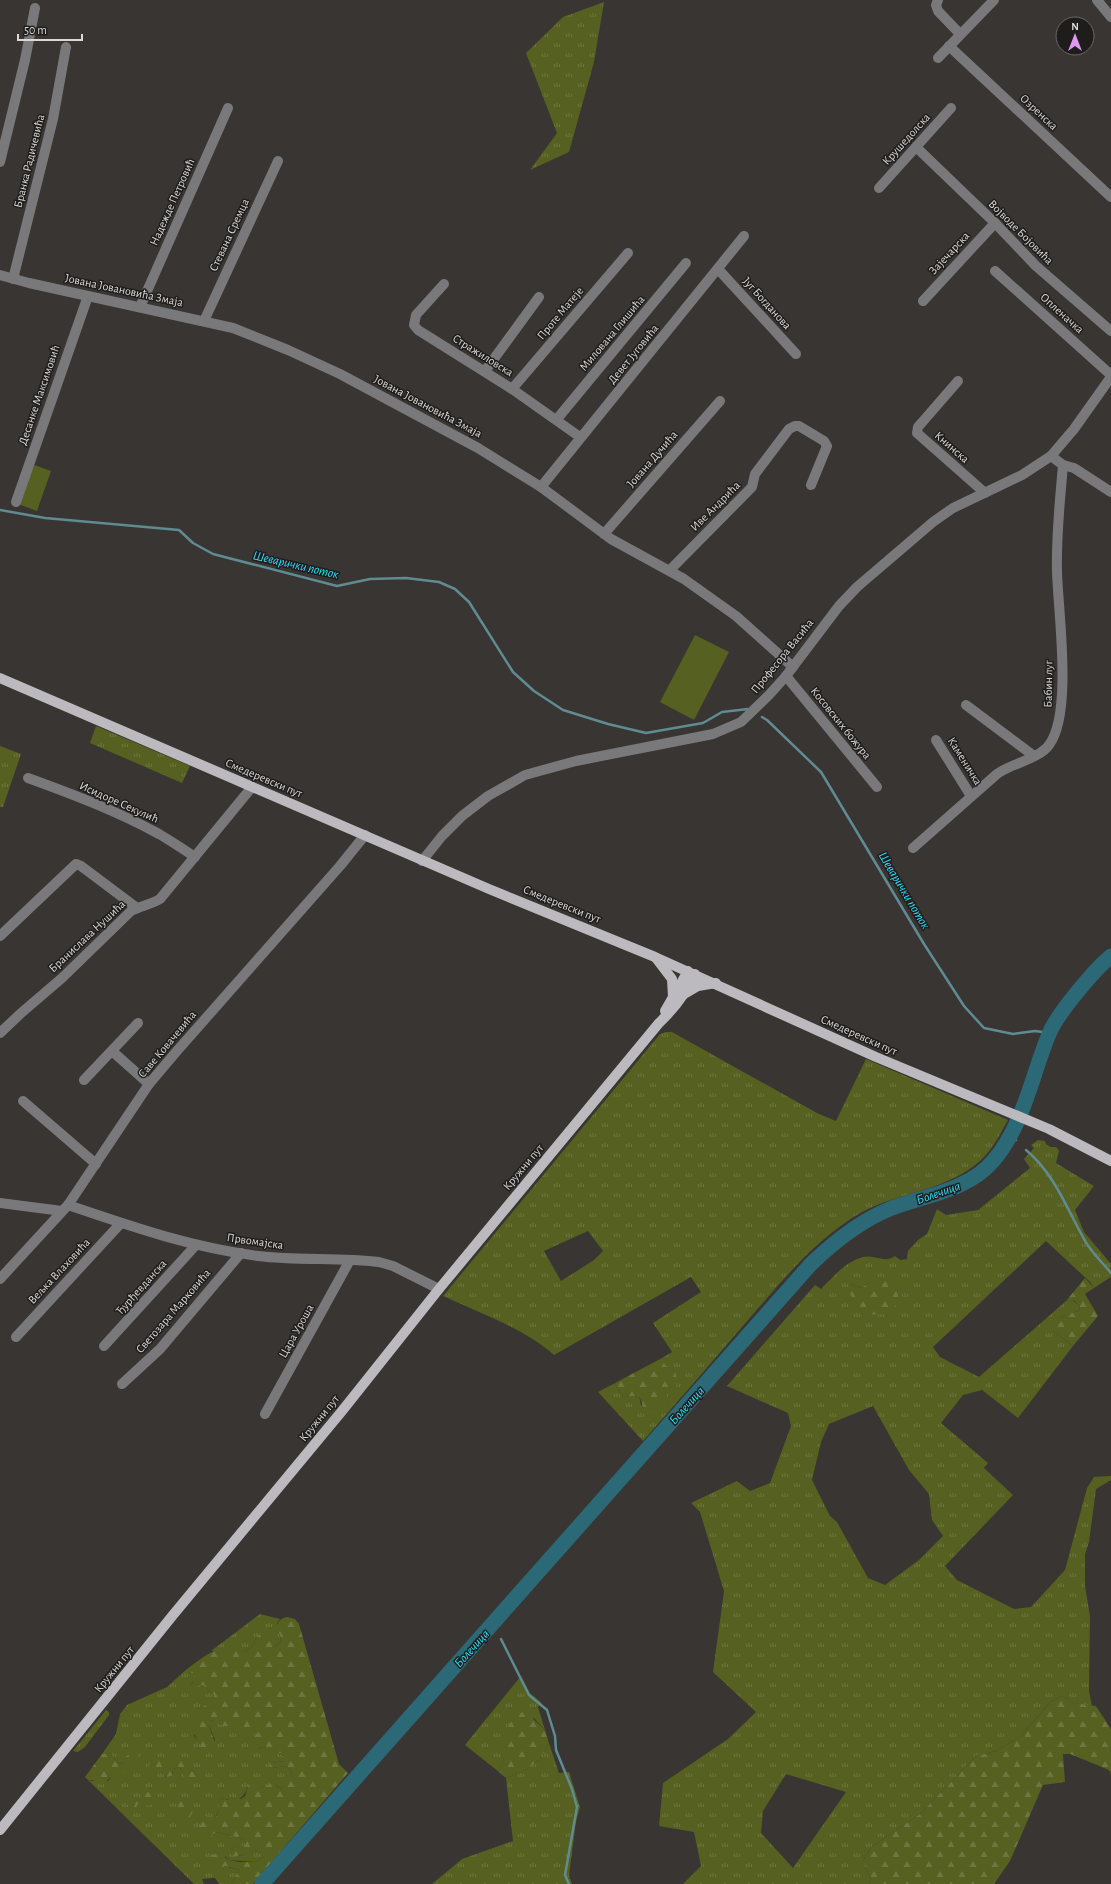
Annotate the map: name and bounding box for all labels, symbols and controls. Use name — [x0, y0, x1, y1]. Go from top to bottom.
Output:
scale bar — [18, 16, 82, 42]
north arrow — [1055, 16, 1095, 56]
text: N — [1071, 21, 1079, 32]
text: 50 m — [24, 24, 47, 36]
street label: Озренска — [1018, 92, 1060, 133]
street label: Крушедолска — [880, 111, 933, 168]
street label: Бранка Радичевића — [12, 113, 47, 209]
street label: Надежде Петровић — [147, 157, 197, 247]
street label: Стевана Сремца — [207, 196, 251, 273]
street label: Војводе Бојовића — [986, 197, 1056, 268]
street label: Зајечарска — [927, 229, 973, 277]
street label: Јована Јовановића Змаја — [64, 272, 185, 309]
street label: Југ Богданова — [740, 274, 794, 333]
street label: Проте Матеје — [535, 284, 586, 342]
street label: Опленачка — [1038, 291, 1086, 336]
street label: Милована Глишића — [577, 293, 647, 373]
street label: Девет Југовића — [605, 321, 662, 387]
street label: Стражиловска — [451, 332, 516, 379]
street label: Десанке Максимовић — [16, 343, 62, 447]
street label: Јована Јовановића Змаја — [371, 372, 485, 441]
street label: Јована Дучића — [624, 428, 681, 490]
street label: Книнска — [932, 429, 972, 465]
street label: Иве Андрића — [688, 478, 743, 533]
water label: Шеварички поток — [251, 549, 340, 582]
street label: Професора Васића — [748, 616, 816, 695]
street label: Бабин луг — [1042, 659, 1055, 708]
street label: Косовских божура — [808, 685, 874, 762]
street label: Каменичка — [946, 735, 985, 787]
street label: Смедеревски пут — [223, 756, 305, 801]
street label: Исидоре Секулић — [77, 779, 160, 826]
water label: Шеварички поток — [876, 850, 932, 932]
street label: Смедеревски пут — [521, 883, 603, 926]
street label: Бранислава Нушића — [47, 897, 129, 975]
street label: Саве Ковачевића — [136, 1008, 199, 1080]
street label: Смедеревски пут — [819, 1013, 900, 1058]
street label: Кружни пут — [500, 1141, 547, 1193]
water label: Болечица — [915, 1180, 963, 1207]
street label: Првомајска — [226, 1231, 285, 1252]
street label: Вељка Влаховића — [26, 1236, 93, 1306]
street label: Ђурђевданска — [113, 1257, 170, 1318]
street label: Светозара Марковића — [133, 1266, 213, 1355]
street label: Цара Уроша — [276, 1302, 316, 1360]
water label: Болечица — [667, 1384, 707, 1427]
street label: Кружни пут — [297, 1392, 342, 1444]
water label: Болечица — [452, 1627, 492, 1670]
street label: Кружни пут — [92, 1643, 137, 1695]

